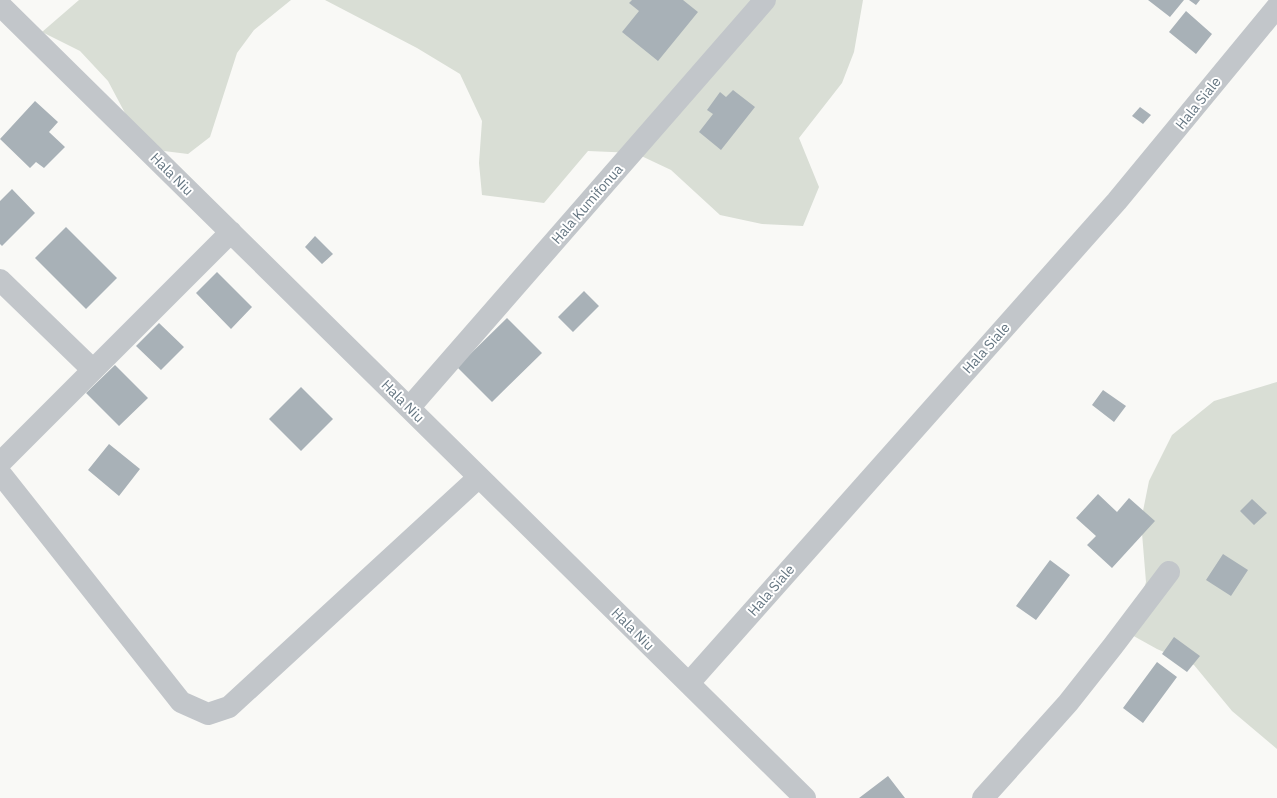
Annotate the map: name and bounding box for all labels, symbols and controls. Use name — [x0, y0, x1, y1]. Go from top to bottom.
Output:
street label: Hala Siale — [1171, 73, 1225, 133]
street label: Hala Niu — [147, 149, 197, 199]
street label: Hala Kumifonua — [547, 160, 627, 248]
street label: Hala Siale — [958, 319, 1014, 377]
street label: Hala Niu — [378, 376, 428, 426]
street label: Hala Siale — [744, 560, 799, 620]
street label: Hala Niu — [608, 604, 658, 654]

